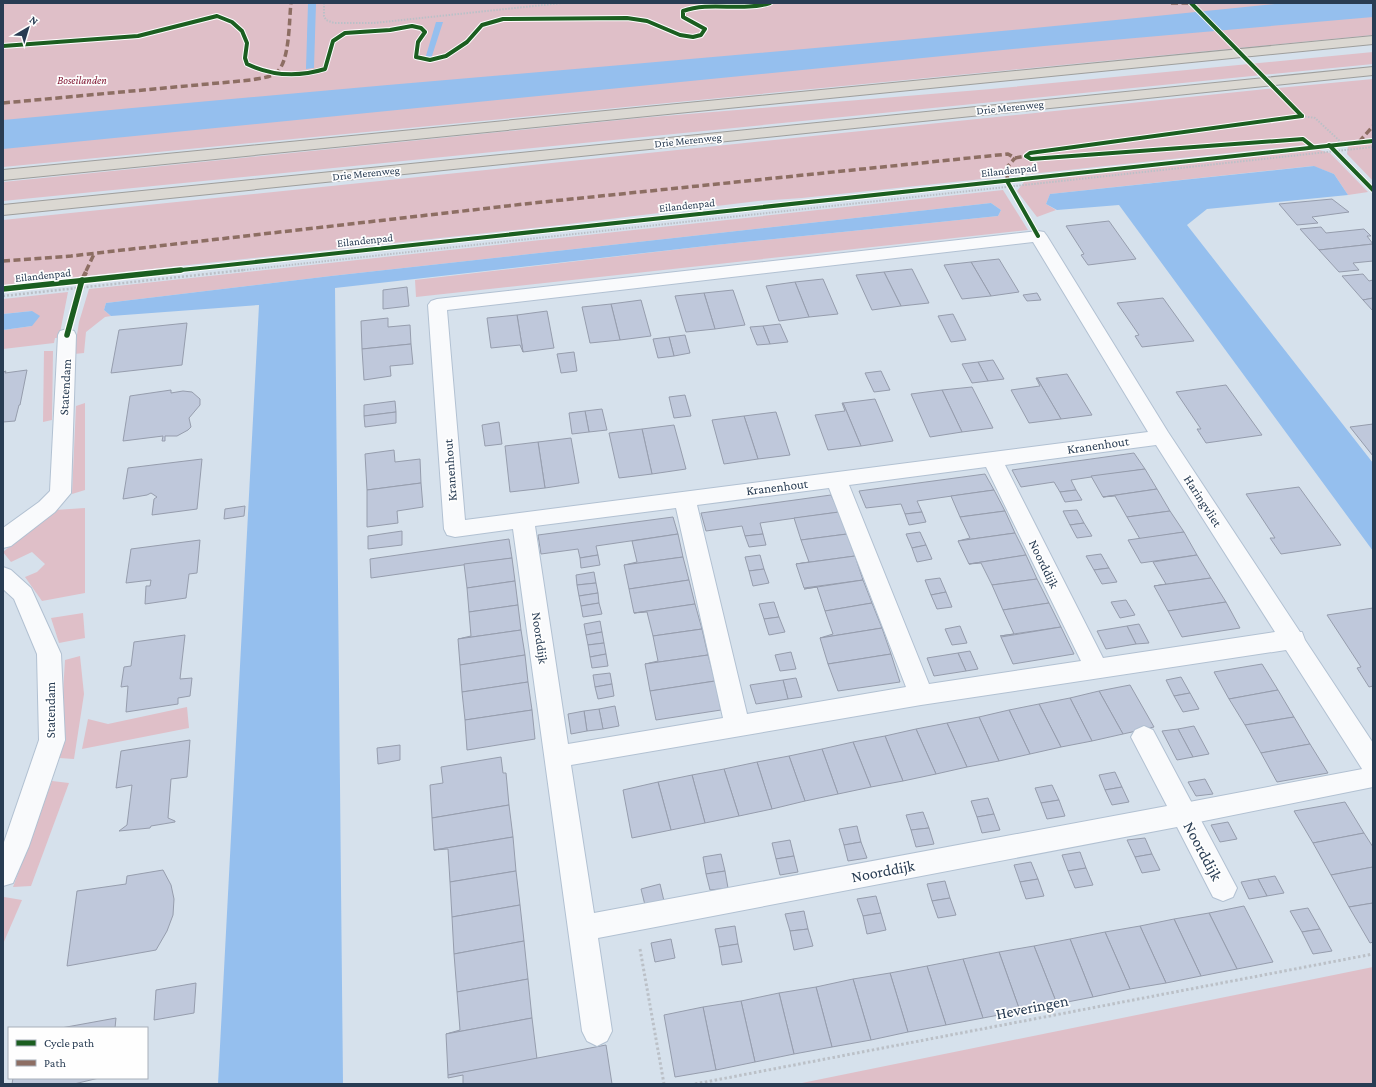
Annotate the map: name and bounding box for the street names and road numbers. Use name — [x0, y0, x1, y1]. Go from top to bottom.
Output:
street label: Drie Merenweg — [976, 97, 1045, 117]
street label: Drie Merenweg — [654, 130, 723, 150]
street label: Eilandenpad — [981, 161, 1038, 180]
street label: Drie Merenweg — [332, 163, 401, 183]
street label: Eilandenpad — [659, 196, 716, 215]
street label: Eilandenpad — [337, 231, 394, 250]
street label: Eilandenpad — [15, 266, 72, 285]
street label: Statendam — [56, 358, 74, 416]
street label: Kranenhout — [1066, 433, 1131, 457]
street label: Kranenhout — [440, 438, 460, 502]
street label: Haringvliet — [1181, 472, 1226, 530]
street label: Kranenhout — [745, 476, 809, 498]
street label: Noorddijk — [1025, 537, 1063, 592]
street label: Noorddijk — [528, 611, 551, 666]
street label: Statendam — [43, 681, 58, 738]
street label: Noorddijk — [1180, 819, 1226, 884]
street label: Noorddijk — [850, 856, 917, 886]
street label: Heveringen — [994, 992, 1070, 1023]

